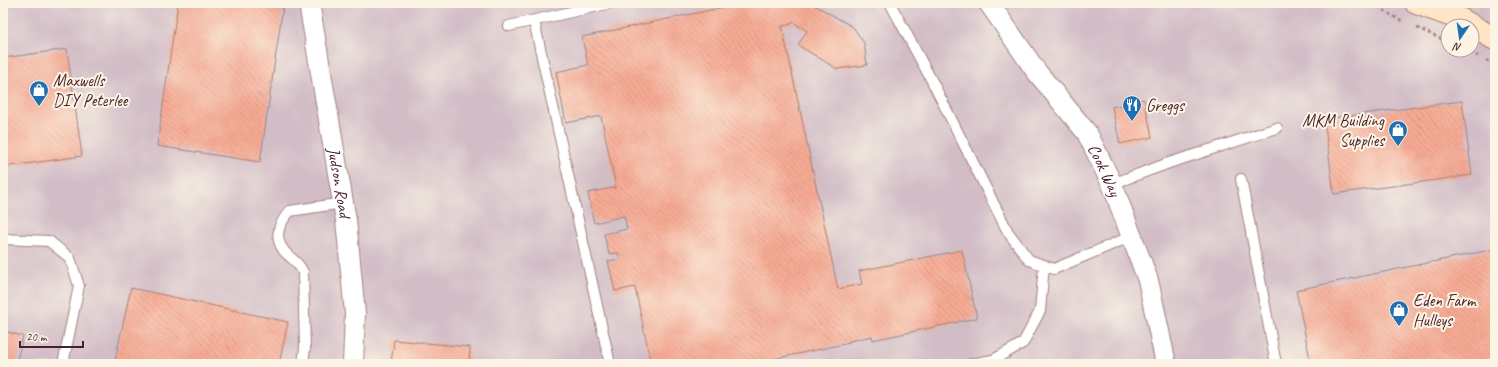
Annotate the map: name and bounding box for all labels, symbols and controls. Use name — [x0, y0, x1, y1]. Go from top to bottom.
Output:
north arrow — [1440, 18, 1480, 58]
text: N — [1451, 40, 1463, 55]
place label: Maxwells DIY Peterlee — [53, 70, 129, 111]
shop icon: Maxwells DIY Peterlee — [28, 79, 50, 107]
restaurant icon: Greggs — [1121, 94, 1143, 122]
place label: Greggs — [1146, 95, 1186, 116]
place label: MKM Building Supplies — [1302, 110, 1386, 151]
shop icon: MKM Building Supplies — [1387, 119, 1409, 147]
street label: Cook Way — [1083, 140, 1126, 200]
street label: Judson Road — [323, 145, 356, 221]
place label: Eden Farm Hulleys — [1413, 290, 1477, 331]
shop icon: Eden Farm Hulleys — [1388, 299, 1410, 327]
scale bar — [20, 323, 83, 349]
text: 20 m — [26, 329, 48, 345]

